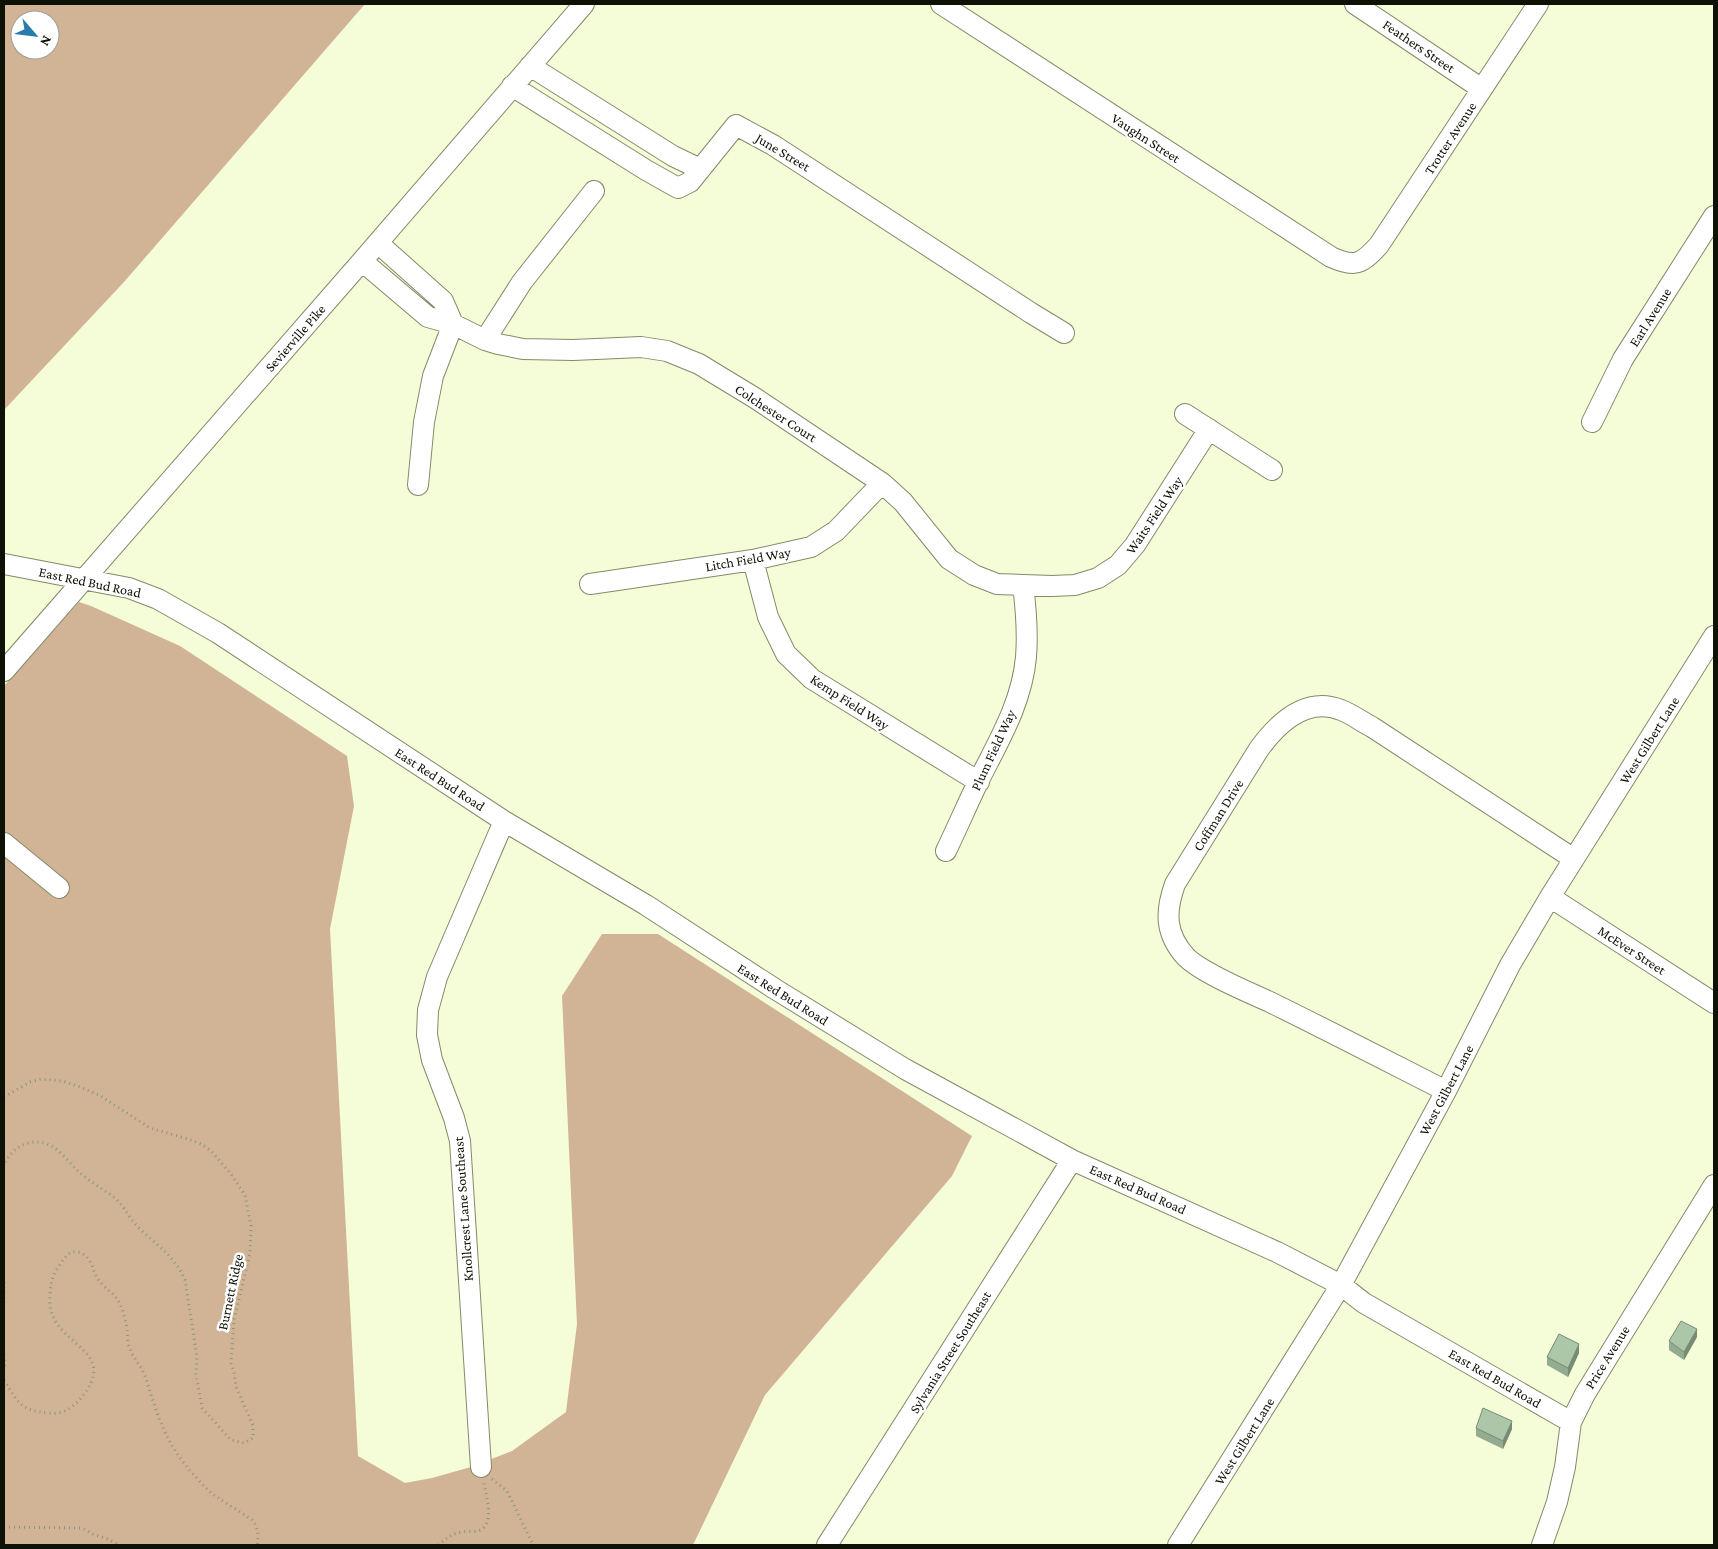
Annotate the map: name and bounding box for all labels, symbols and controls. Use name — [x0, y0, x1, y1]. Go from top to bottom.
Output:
north arrow — [10, 10, 60, 60]
street label: Feathers Street — [1380, 16, 1458, 76]
text: N — [37, 33, 56, 49]
street label: Trotter Avenue — [1421, 99, 1479, 177]
street label: Vaughn Street — [1109, 110, 1184, 166]
street label: June Street — [751, 128, 813, 175]
street label: Earl Avenue — [1626, 285, 1674, 349]
street label: Sevierville Pike — [262, 301, 328, 375]
street label: Colchester Court — [732, 381, 820, 446]
street label: Waits Field Way — [1122, 473, 1186, 557]
street label: Litch Field Way — [704, 544, 793, 574]
street label: East Red Bud Road — [37, 563, 143, 601]
street label: Kemp Field Way — [808, 671, 893, 734]
street label: West Gilbert Lane — [1616, 693, 1682, 787]
street label: Plum Field Way — [967, 707, 1019, 793]
street label: East Red Bud Road — [392, 744, 489, 814]
street label: Coffman Drive — [1190, 776, 1246, 854]
street label: McEver Street — [1595, 922, 1669, 978]
street label: East Red Bud Road — [735, 960, 832, 1029]
street label: West Gilbert Lane — [1415, 1042, 1477, 1138]
street label: Knollcrest Lane Southeast — [450, 1136, 476, 1282]
street label: East Red Bud Road — [1087, 1161, 1189, 1218]
street label: Burnett Ridge — [214, 1253, 246, 1331]
street label: Sylvania Street Southeast — [906, 1288, 994, 1416]
street label: Price Avenue — [1581, 1322, 1633, 1392]
street label: East Red Bud Road — [1446, 1345, 1545, 1411]
street label: West Gilbert Lane — [1211, 1394, 1277, 1488]

